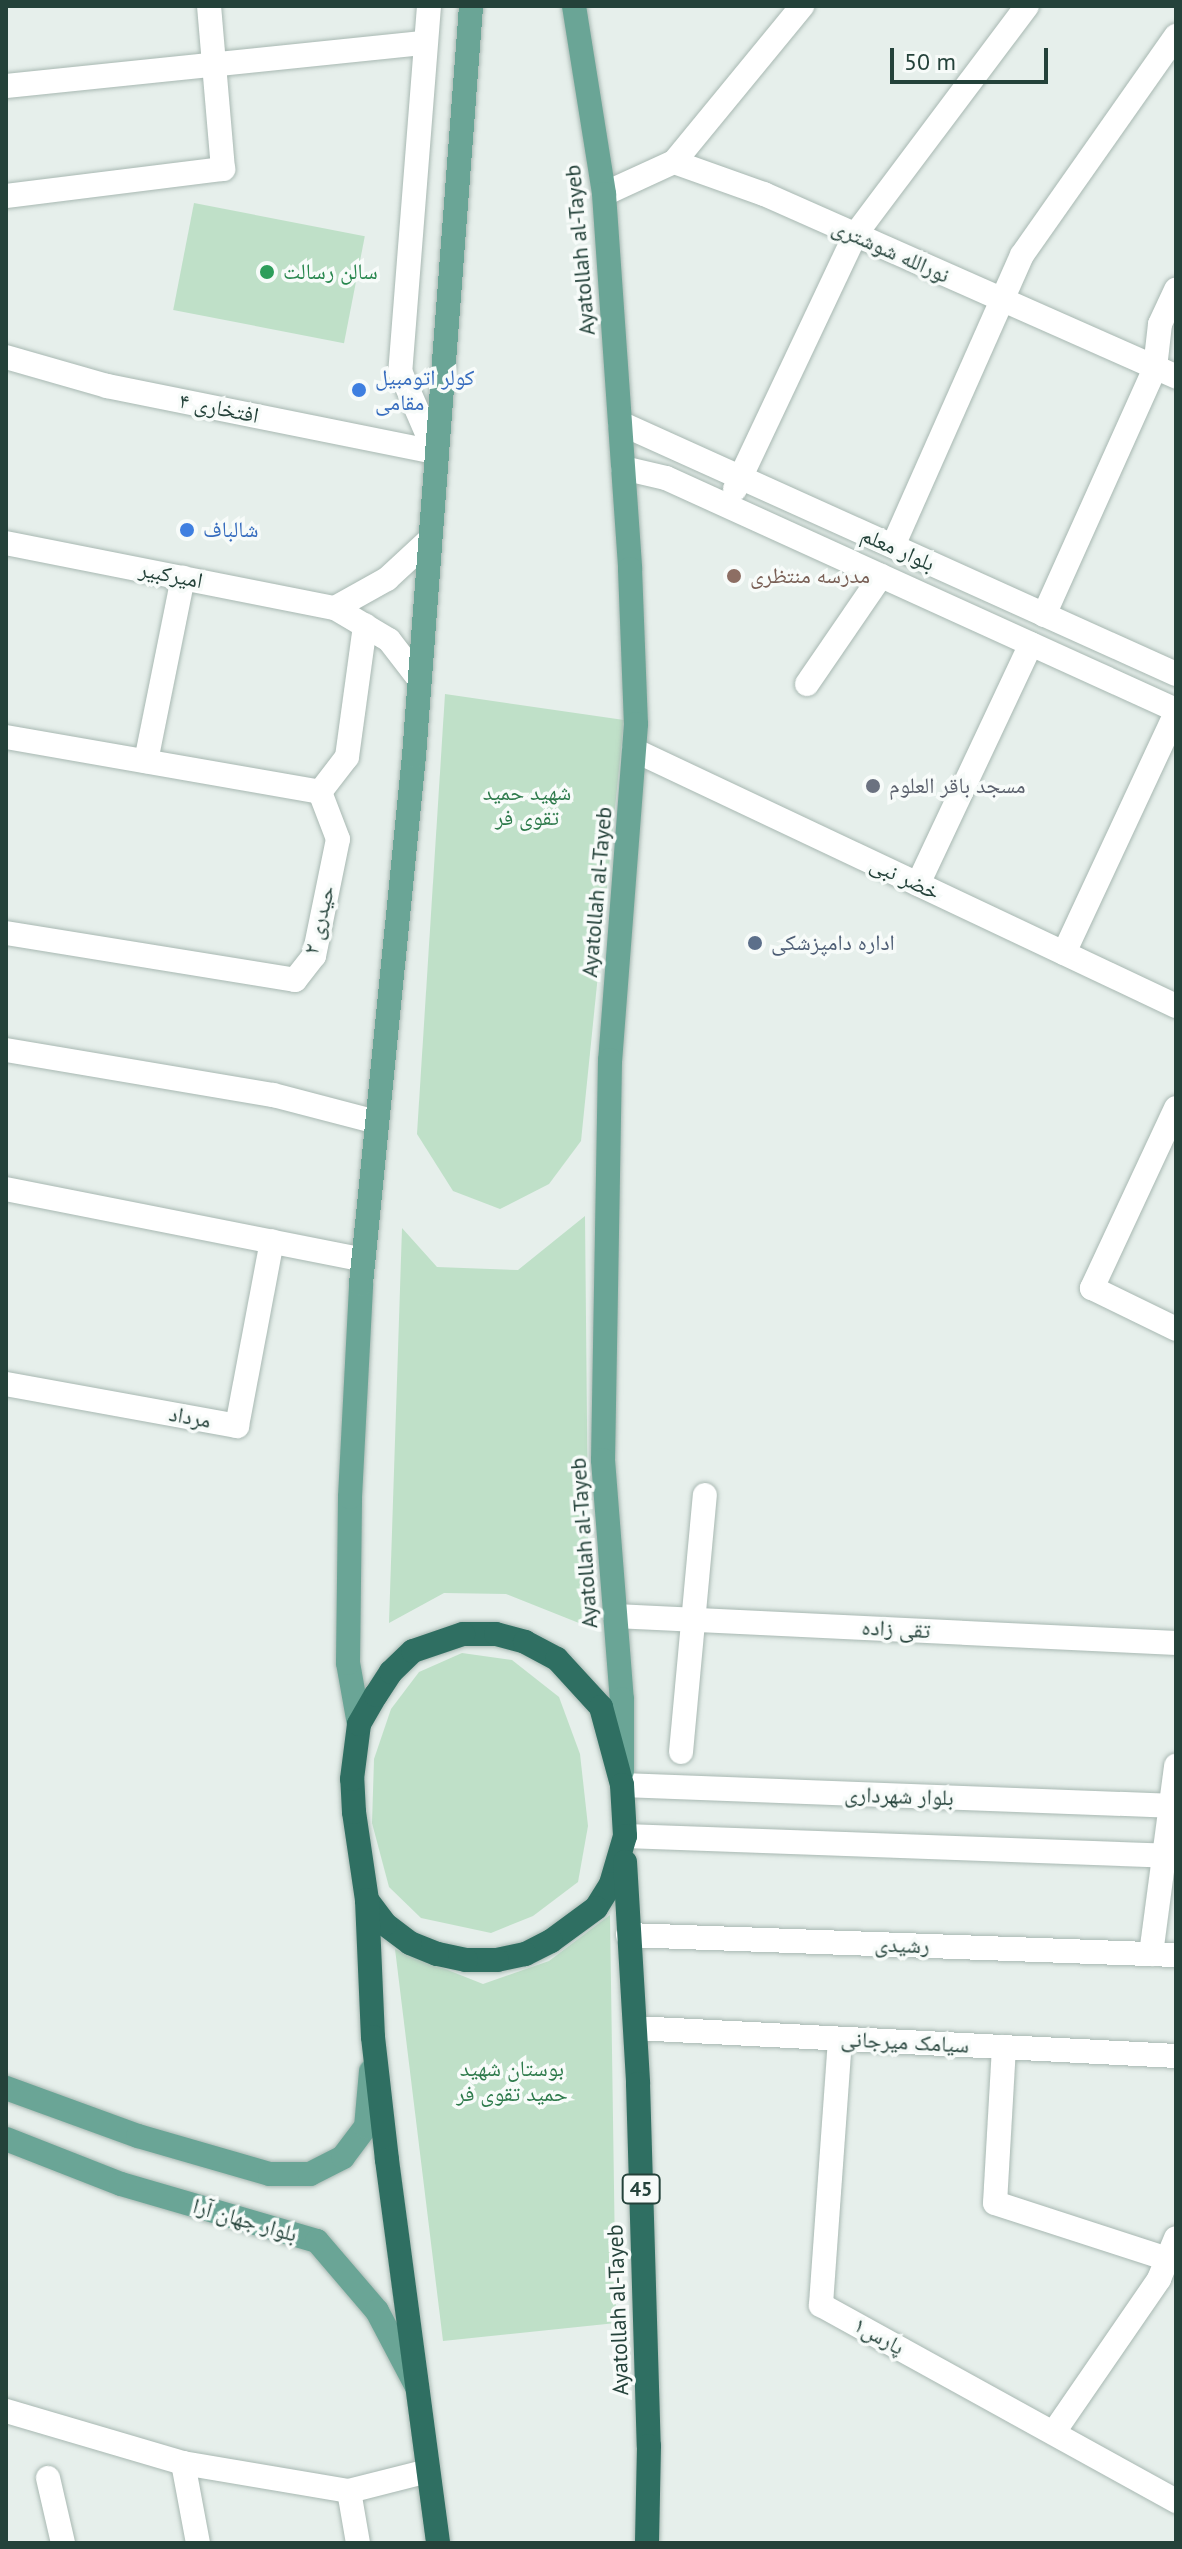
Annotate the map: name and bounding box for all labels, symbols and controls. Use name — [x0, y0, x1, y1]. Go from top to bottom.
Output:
scale bar — [894, 32, 1052, 82]
text: 50 m — [904, 46, 956, 77]
street label: Ayatollah al-Tayeb — [559, 164, 601, 336]
street label: نورالله شوشتری — [828, 213, 954, 289]
place label: سالن رسالت — [283, 259, 378, 285]
marker: سالن رسالت — [258, 263, 276, 281]
place label: کولر اتومبیل مقامی — [375, 364, 474, 416]
marker: کولر اتومبیل مقامی — [350, 381, 368, 399]
street label: افتخاری ۴ — [177, 387, 261, 429]
place label: شالباف — [203, 517, 258, 543]
marker: شالباف — [178, 521, 196, 539]
street label: بلوار معلم — [857, 521, 939, 577]
street label: امیرکبیر — [137, 556, 205, 594]
place label: مدرسه منتظری — [750, 563, 870, 589]
marker: مدرسه منتظری — [725, 567, 743, 585]
place label: مسجد باقر العلوم — [889, 773, 1026, 799]
marker: مسجد باقر العلوم — [864, 777, 882, 795]
park label: شهید حمید تقوی فر — [483, 779, 571, 830]
street label: Ayatollah al-Tayeb — [576, 806, 618, 978]
street label: خضر نبی — [866, 851, 944, 905]
street label: حیدری ۲ — [298, 883, 340, 957]
place label: اداره دامپزشکی — [771, 930, 895, 956]
marker: اداره دامپزشکی — [746, 934, 764, 952]
street label: مرداد — [167, 1400, 213, 1434]
street label: Ayatollah al-Tayeb — [565, 1457, 603, 1629]
street label: تقی زاده — [861, 1614, 931, 1644]
street label: بلوار شهرداری — [844, 1781, 954, 1811]
street label: رشیدی — [874, 1931, 930, 1959]
street label: سیامک میرجانی — [840, 2025, 970, 2059]
park label: بوستان شهید حمید تقوی فر — [456, 2055, 568, 2106]
road number: 45 — [621, 2173, 661, 2205]
street label: بلوار جهان آرا — [190, 2193, 300, 2247]
street label: Ayatollah al-Tayeb — [602, 2224, 634, 2396]
street label: پارس۱ — [849, 2311, 909, 2361]

